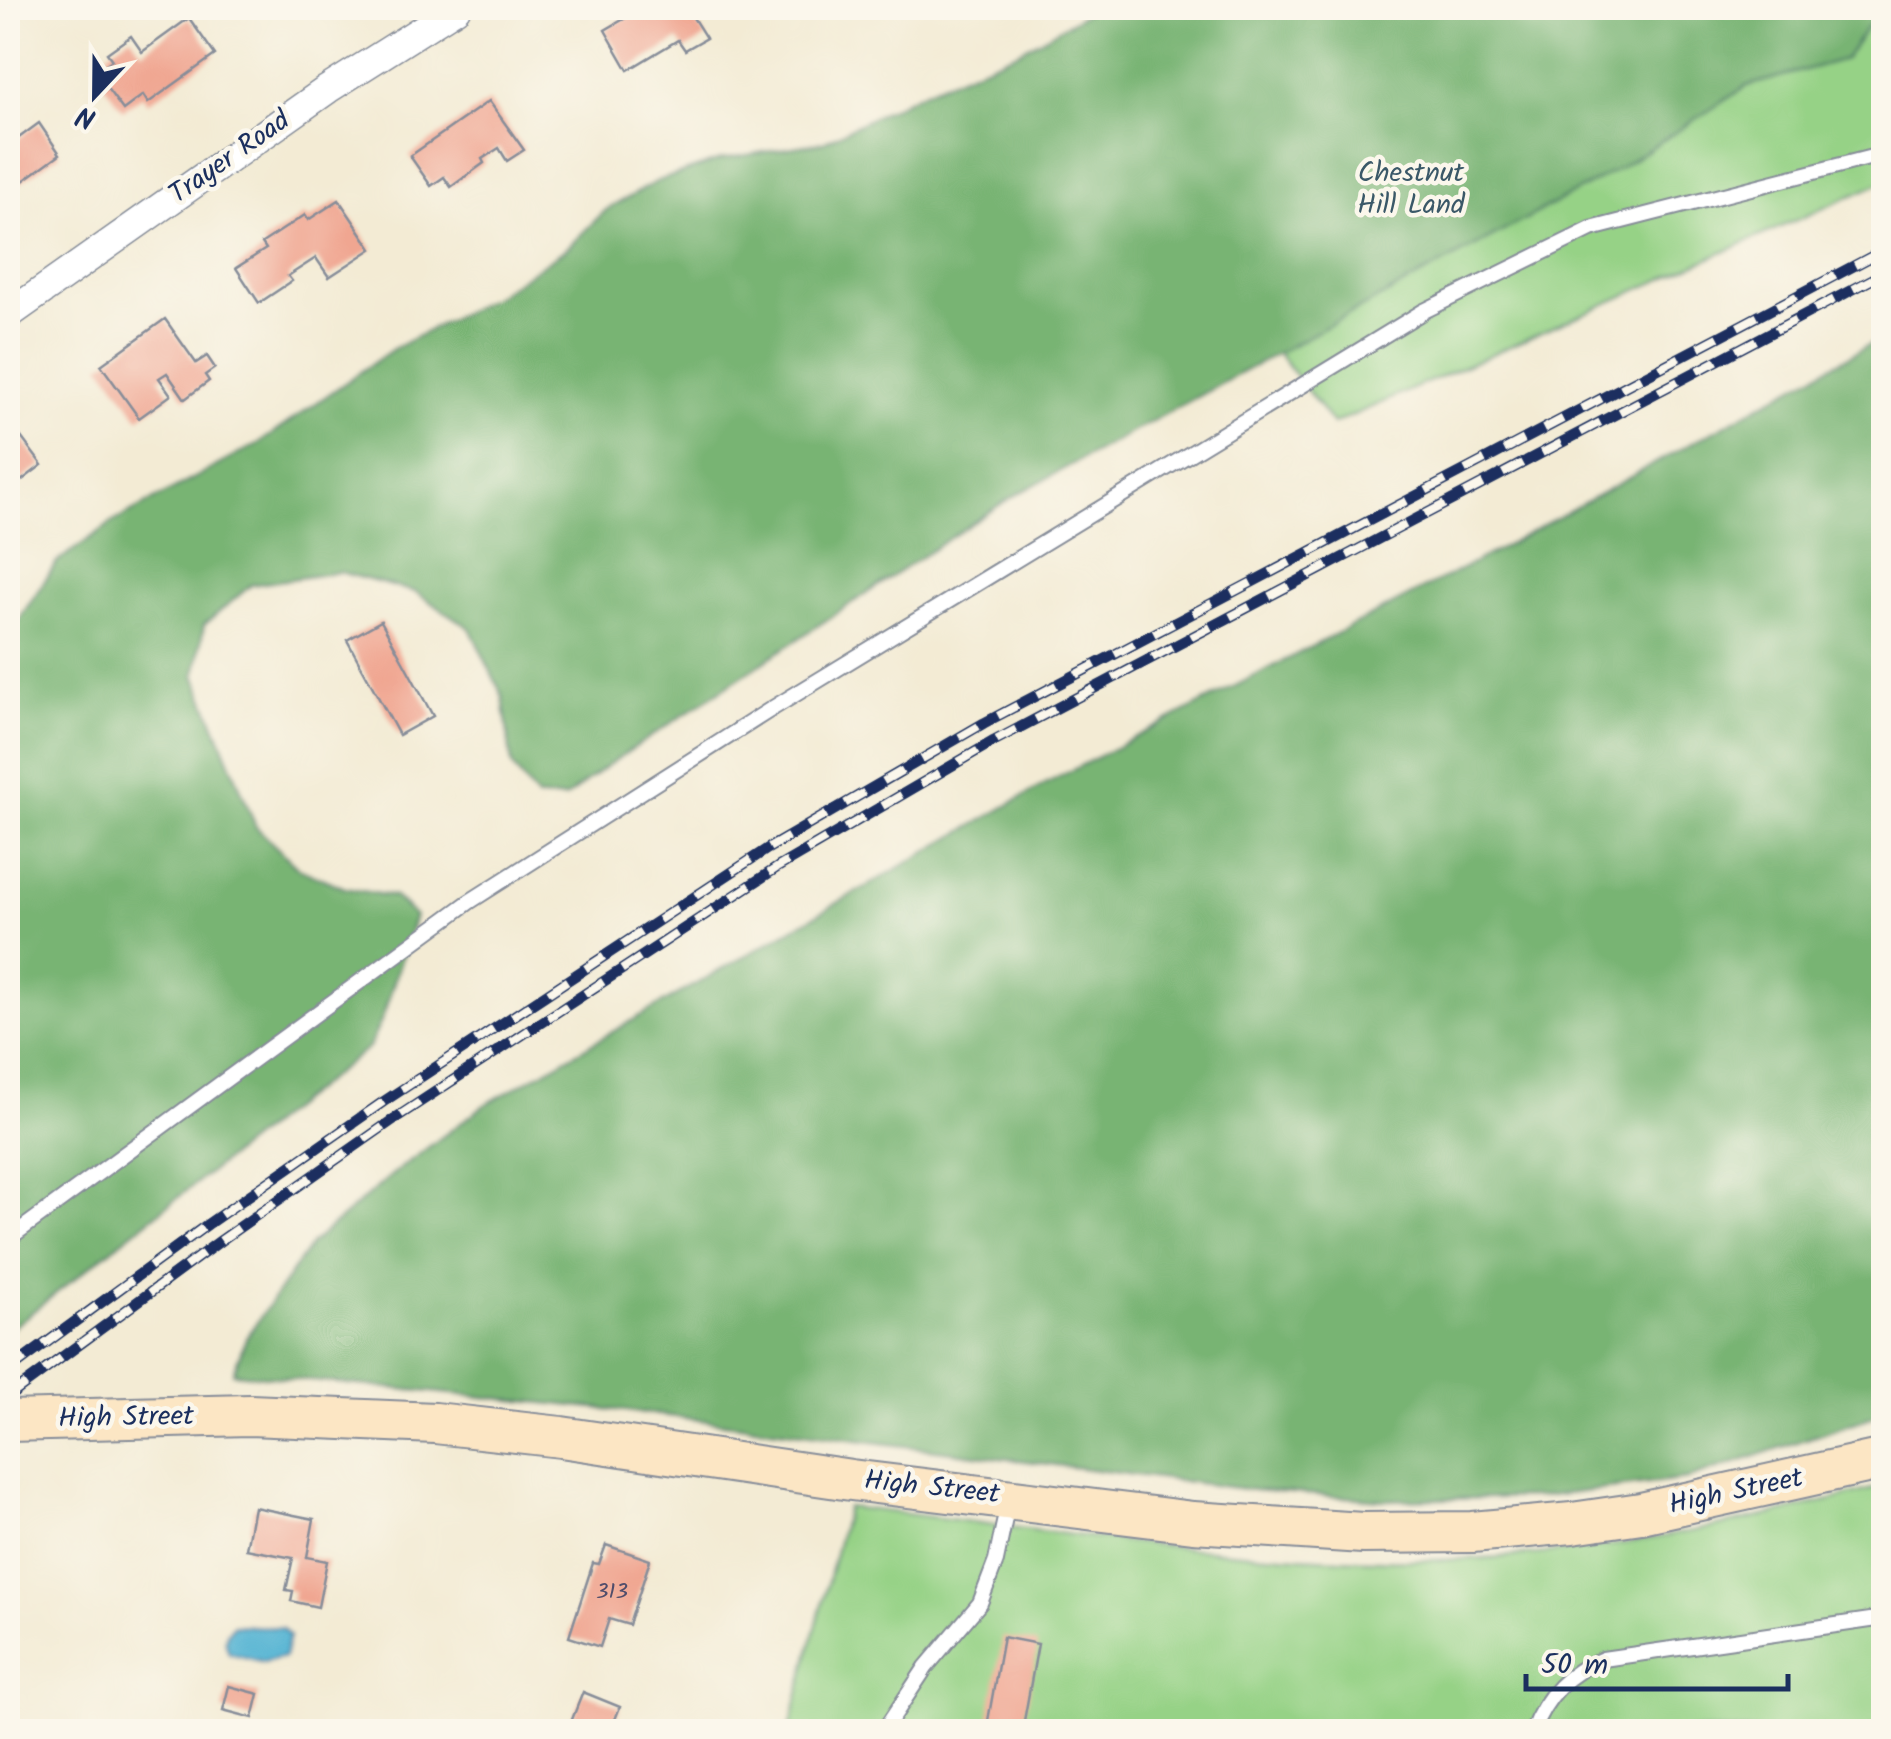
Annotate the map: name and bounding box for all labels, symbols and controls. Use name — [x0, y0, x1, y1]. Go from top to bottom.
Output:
north arrow — [45, 45, 145, 145]
text: N — [70, 92, 103, 140]
street label: Trayer Road — [160, 99, 301, 217]
park label: Chestnut Hill Land — [1357, 151, 1466, 228]
street label: High Street — [58, 1394, 196, 1442]
street label: High Street — [1665, 1456, 1808, 1528]
street label: High Street — [862, 1459, 1003, 1518]
house number: 313 — [596, 1575, 628, 1610]
scale bar — [1526, 1629, 1788, 1691]
text: 50 m — [1541, 1642, 1608, 1690]

